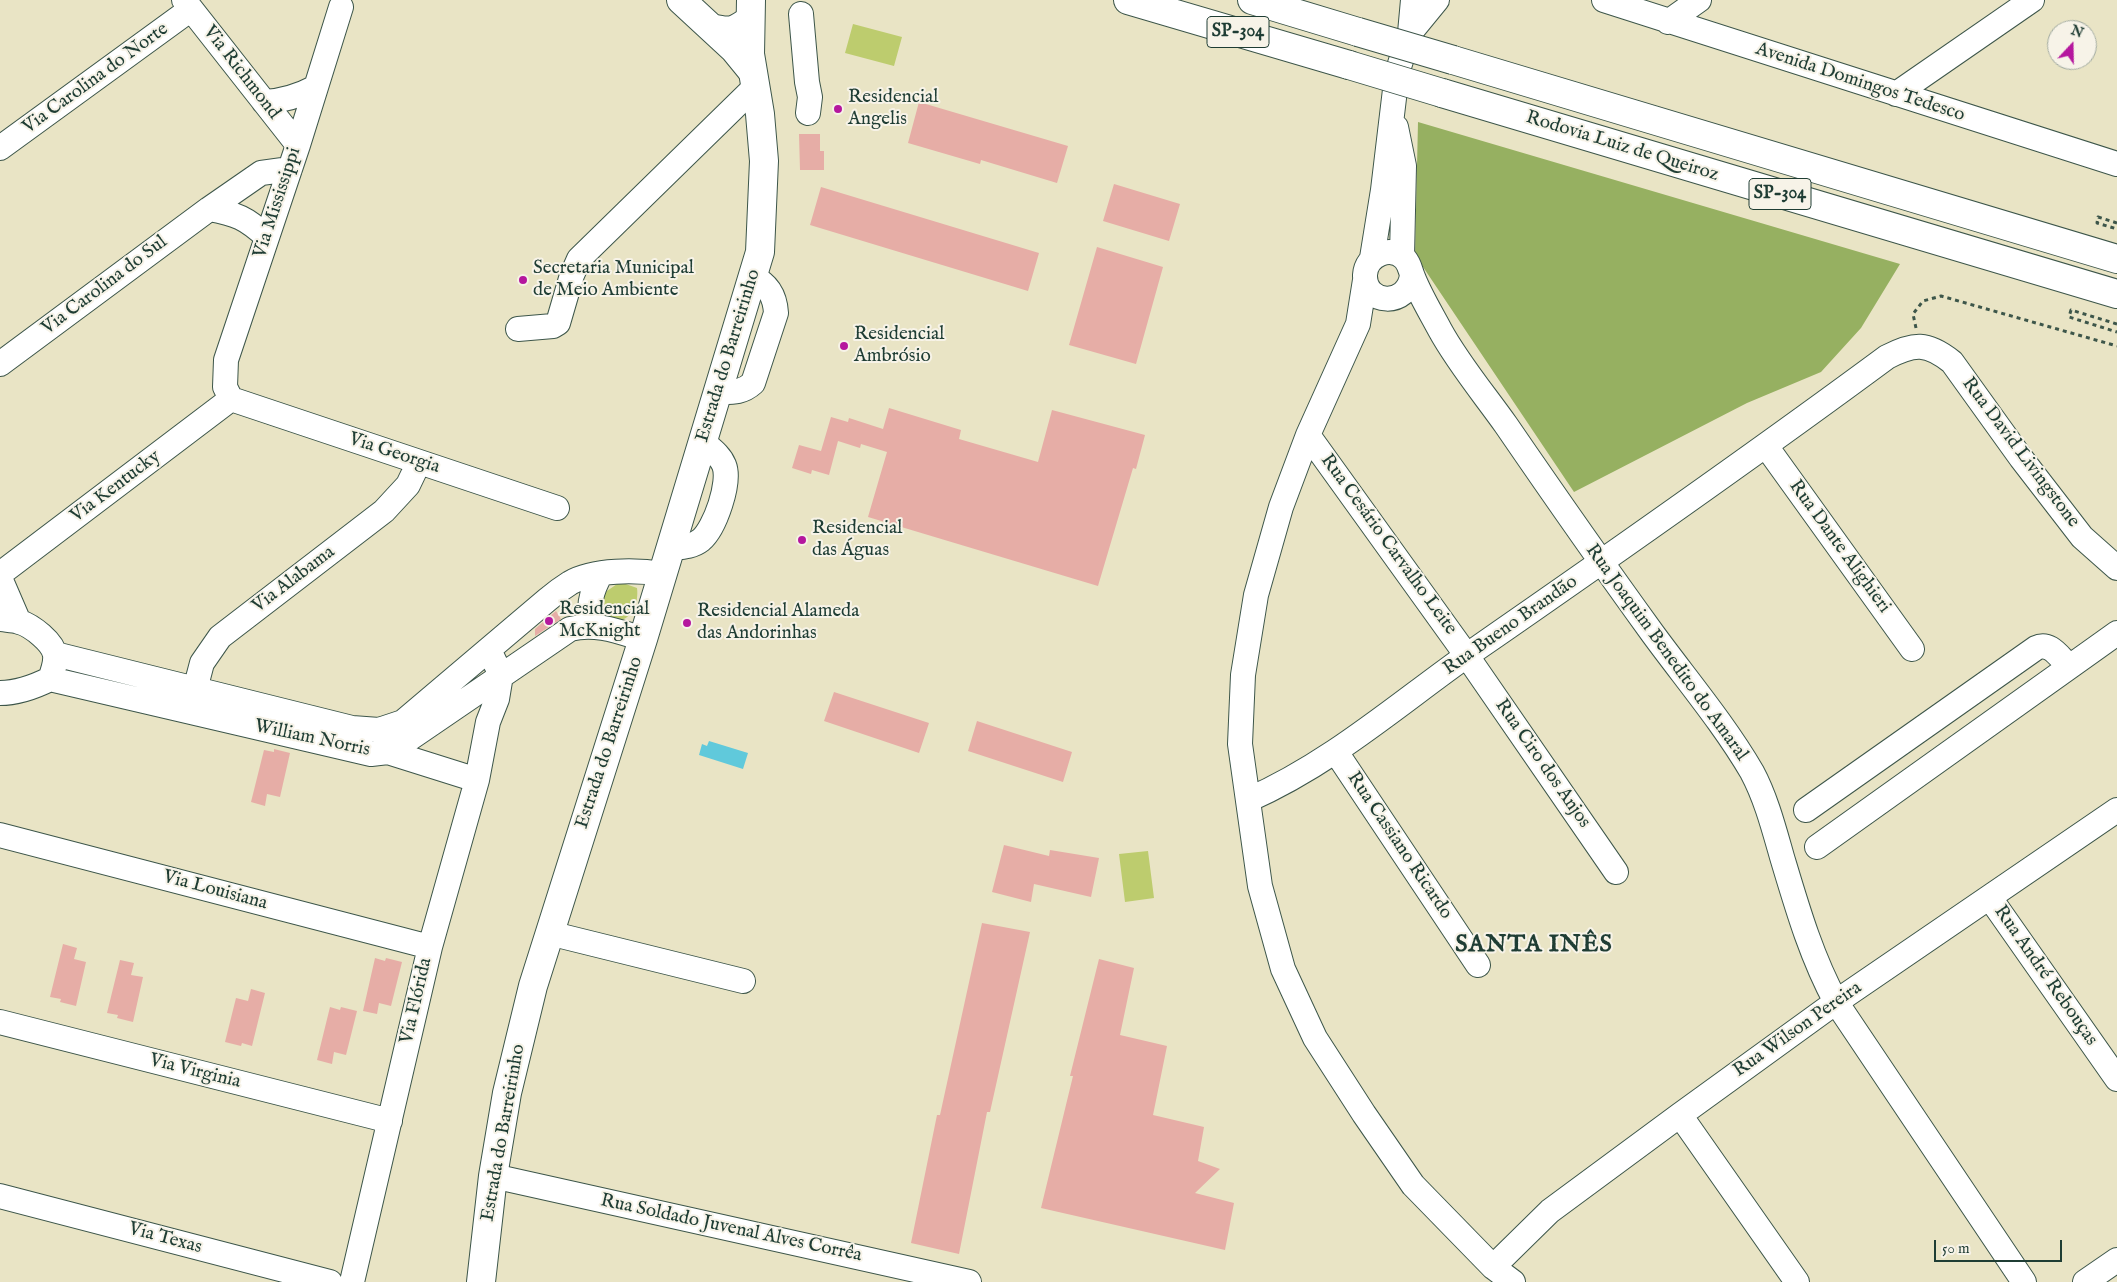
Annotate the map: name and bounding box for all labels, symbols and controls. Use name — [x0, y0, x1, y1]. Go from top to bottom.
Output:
road number: SP-304 — [1207, 16, 1269, 48]
street label: Via Carolina do Norte — [19, 19, 173, 139]
north arrow — [2047, 20, 2097, 70]
text: N — [2068, 21, 2086, 43]
street label: Via Richmond — [197, 22, 285, 124]
street label: Avenida Domingos Tedesco — [1753, 38, 1967, 128]
place label: Residencial Angelis — [848, 87, 938, 131]
marker: Residencial Angelis — [832, 103, 844, 115]
street label: Rodovia Luiz de Queiroz — [1523, 107, 1721, 187]
street label: Via Mississippi — [249, 145, 307, 261]
road number: SP-304 — [1749, 178, 1811, 210]
street label: Via Carolina do Sul — [38, 231, 172, 341]
place label: Secretaria Municipal de Meio Ambiente — [533, 258, 694, 302]
street label: Estrada do Barreirinho — [692, 267, 766, 445]
marker: Secretaria Municipal de Meio Ambiente — [517, 274, 529, 286]
place label: Residencial Ambrósio — [854, 324, 944, 368]
marker: Residencial Ambrósio — [838, 340, 850, 352]
street label: Rua David Livingstone — [1956, 373, 2084, 533]
street label: Via Georgia — [346, 429, 442, 479]
street label: Via Kentucky — [67, 446, 165, 528]
street label: Rua Cesário Carvalho Leite — [1315, 450, 1461, 640]
street label: Rua Dante Alighieri — [1783, 476, 1895, 618]
place label: Residencial das Águas — [812, 518, 902, 562]
marker: Residencial das Águas — [796, 534, 808, 546]
street label: Rua Joaquim Benedito do Amaral — [1580, 540, 1752, 766]
street label: Via Alabama — [248, 542, 340, 618]
street label: Rua Bueno Brandão — [1439, 571, 1583, 681]
place label: Residencial McKnight — [559, 599, 649, 643]
place label: Residencial Alameda das Andorinhas — [697, 601, 859, 645]
marker: Residencial McKnight — [543, 615, 555, 627]
marker: Residencial Alameda das Andorinhas — [681, 617, 693, 629]
street label: Estrada do Barreirinho — [571, 654, 649, 832]
street label: Rua Ciro dos Anjos — [1489, 695, 1595, 833]
street label: William Norris — [252, 716, 372, 762]
street label: Rua Cassiano Ricardo — [1341, 768, 1457, 924]
street label: Via Louisiana — [160, 866, 270, 916]
street label: Rua André Rebouças — [1988, 902, 2102, 1050]
district label: SANTA INÊS — [1454, 932, 1614, 960]
street label: Via Flórida — [396, 956, 438, 1046]
street label: Rua Wilson Pereira — [1729, 977, 1867, 1083]
street label: Estrada do Barreirinho — [477, 1043, 531, 1223]
street label: Via Virginia — [147, 1050, 243, 1094]
street label: Rua Soldado Juvenal Alves Corrêa — [598, 1190, 864, 1268]
street label: Via Texas — [126, 1218, 204, 1260]
scale bar — [1937, 1230, 2064, 1262]
text: 50 m — [1942, 1239, 1970, 1258]

